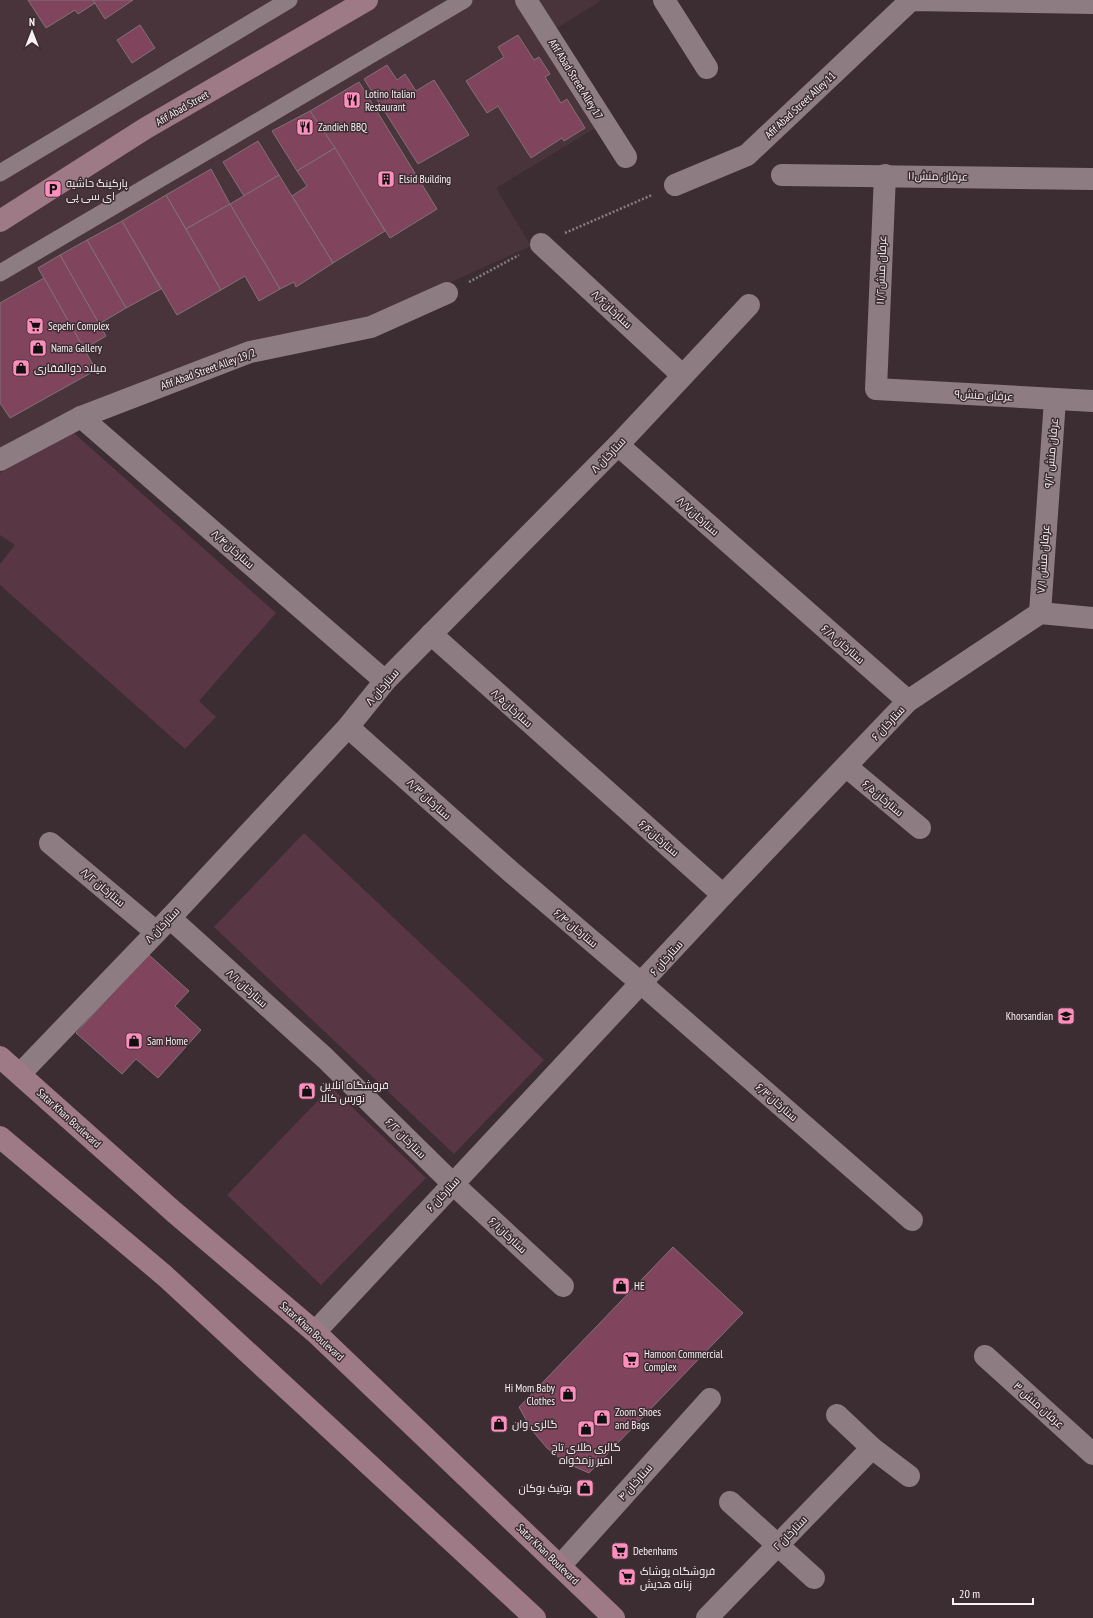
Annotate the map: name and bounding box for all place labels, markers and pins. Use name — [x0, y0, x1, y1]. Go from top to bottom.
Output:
place label: Lotino Italian Restaurant — [365, 87, 415, 114]
restaurant icon: Lotino Italian Restaurant — [342, 90, 362, 110]
restaurant icon: Zandieh BBQ — [295, 117, 315, 137]
place label: Zandieh BBQ — [318, 120, 368, 134]
building icon: Elsid Building — [376, 169, 396, 189]
place label: Elsid Building — [399, 172, 451, 186]
place label: پارکینگ حاشیه ای سی پی — [66, 176, 128, 203]
parking icon: پارکینگ حاشیه ای سی پی — [43, 179, 63, 199]
supermarket icon: Sepehr Complex — [25, 316, 45, 336]
place label: Sepehr Complex — [48, 319, 110, 333]
shop icon: Nama Gallery — [28, 338, 48, 358]
place label: Nama Gallery — [51, 341, 103, 355]
shop icon: میلاد ذوالفقاری — [11, 358, 31, 378]
place label: میلاد ذوالفقاری — [34, 361, 107, 375]
school or university icon: Khorsandian — [1056, 1006, 1076, 1026]
place label: Khorsandian — [1006, 1009, 1053, 1023]
shop icon: Sam Home — [124, 1031, 144, 1051]
place label: Sam Home — [147, 1034, 188, 1048]
place label: فروشگاه انلاین نورس کالا — [320, 1078, 389, 1105]
shop icon: فروشگاه انلاین نورس کالا — [297, 1081, 317, 1101]
shop icon: HE — [611, 1276, 631, 1296]
place label: HE — [634, 1279, 645, 1293]
place label: Hamoon Commercial Complex — [644, 1347, 723, 1374]
supermarket icon: Hamoon Commercial Complex — [621, 1350, 641, 1370]
place label: Hi Mom Baby Clothes — [505, 1381, 556, 1408]
shop icon: Hi Mom Baby Clothes — [558, 1384, 578, 1404]
place label: Zoom Shoes and Bags — [615, 1405, 661, 1432]
shop icon: Zoom Shoes and Bags — [592, 1408, 612, 1428]
shop icon: گالری وان — [489, 1414, 509, 1434]
place label: گالری وان — [512, 1417, 557, 1431]
shop icon: گالری طلای تاج امیر رزمخواه — [576, 1419, 596, 1439]
place label: گالری طلای تاج امیر رزمخواه — [551, 1440, 621, 1467]
shop icon: بوتیک بوکان — [575, 1478, 595, 1498]
place label: بوتیک بوکان — [518, 1481, 572, 1495]
supermarket icon: Debenhams — [610, 1541, 630, 1561]
place label: Debenhams — [633, 1544, 678, 1558]
place label: فروشگاه پوشاک زنانه هدیش — [640, 1564, 715, 1591]
supermarket icon: فروشگاه پوشاک زنانه هدیش — [617, 1567, 637, 1587]

